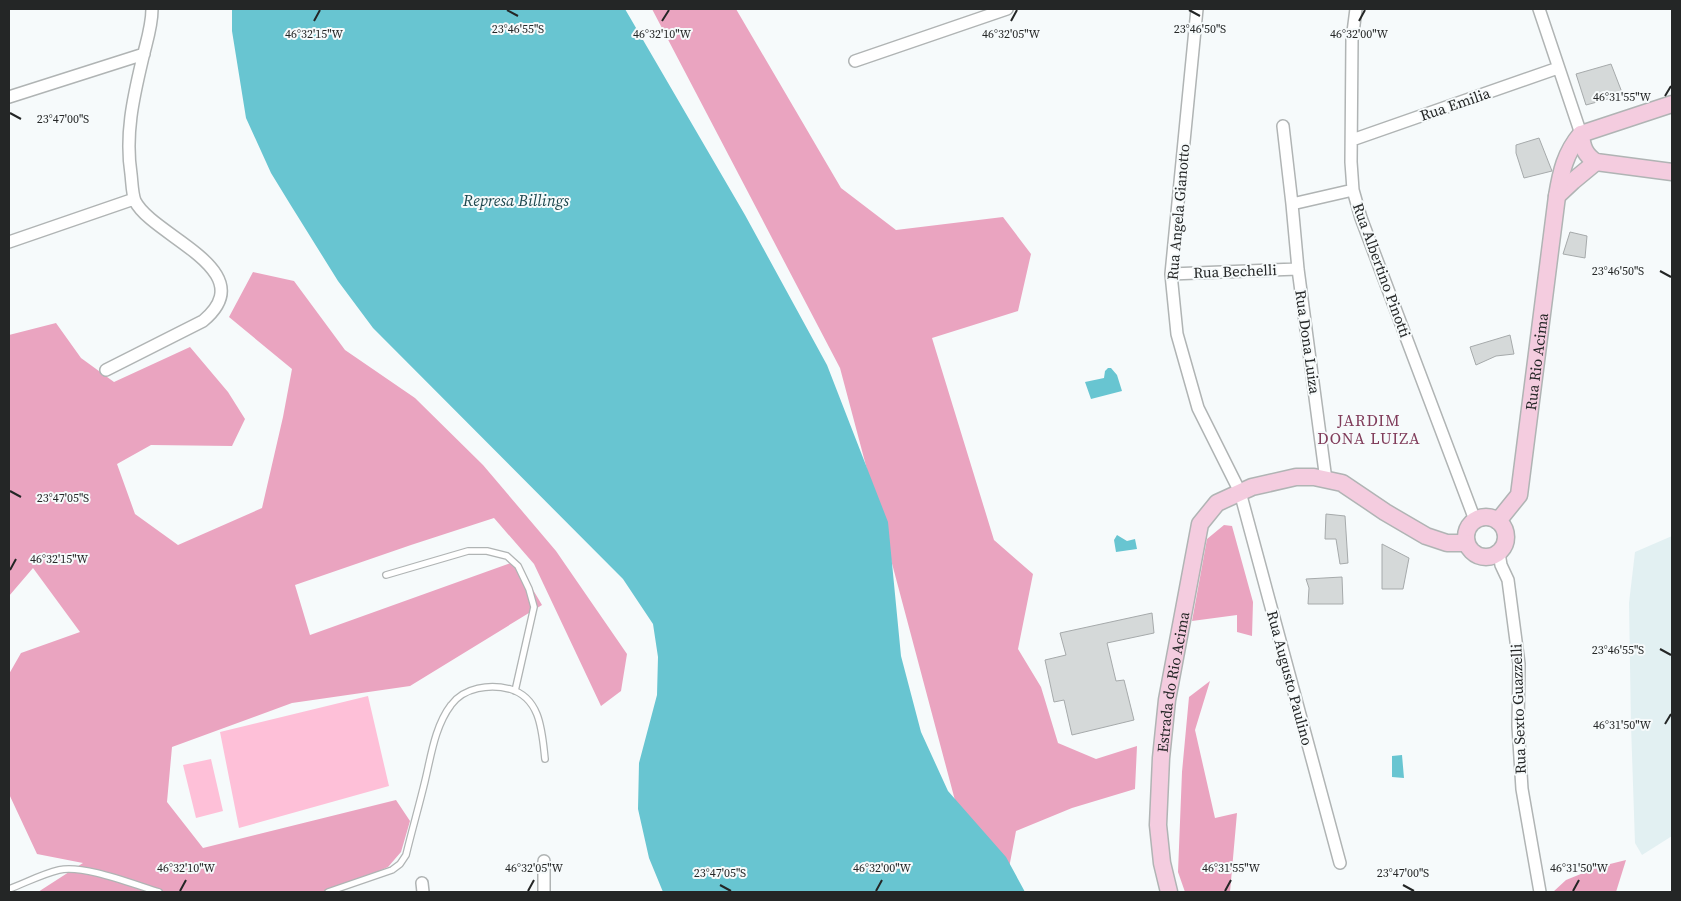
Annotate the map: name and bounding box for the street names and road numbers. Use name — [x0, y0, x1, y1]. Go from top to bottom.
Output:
street label: Rua Emilia — [1417, 82, 1493, 126]
street label: Rua Angela Gianotto — [1162, 143, 1194, 281]
street label: Rua Albertino Pinotti — [1348, 200, 1416, 340]
street label: Rua Bechelli — [1193, 259, 1277, 283]
street label: Rua Dona Luiza — [1290, 289, 1326, 396]
street label: Rua Rio Acima — [1519, 311, 1553, 411]
street label: Rua Augusto Paulino — [1262, 608, 1318, 748]
street label: Estrada do Rio Acima — [1151, 609, 1194, 754]
street label: Rua Sexto Guazzelli — [1505, 643, 1531, 775]

